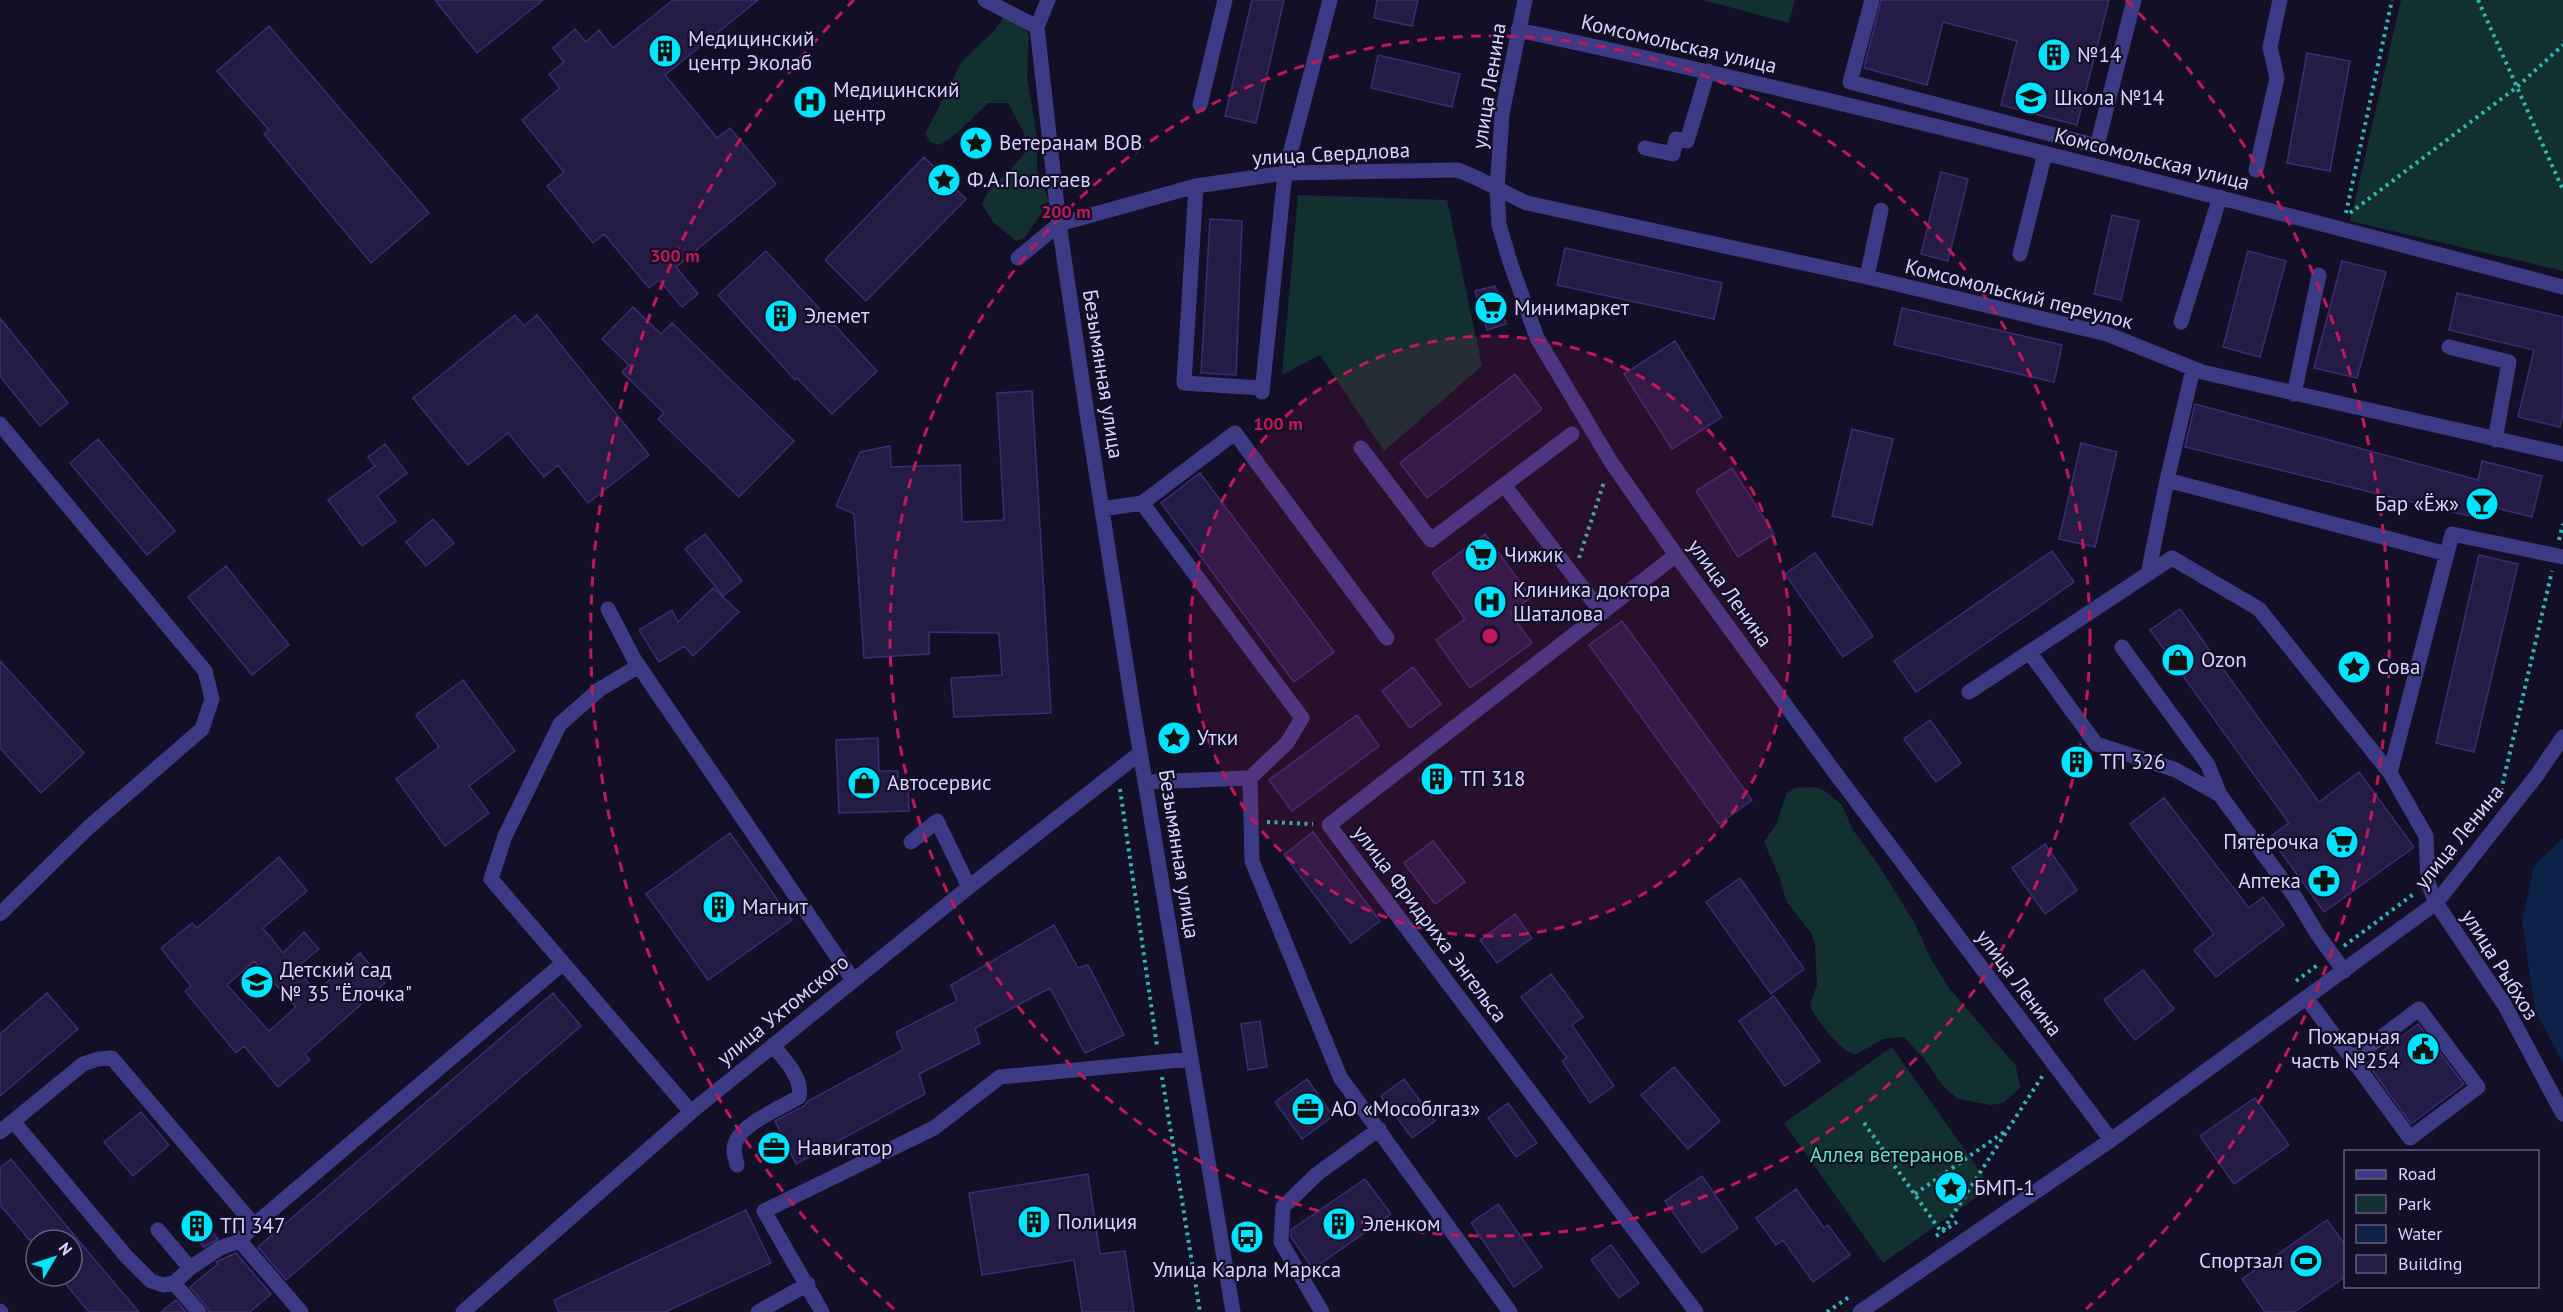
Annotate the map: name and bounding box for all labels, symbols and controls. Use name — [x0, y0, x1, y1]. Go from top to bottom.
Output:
street label: Комсомольская улица — [1579, 8, 1780, 79]
street label: улица Ленина — [1465, 21, 1512, 151]
place label: Медицинский центр Эколаб — [688, 25, 814, 76]
building icon: Медицинский центр Эколаб — [647, 33, 683, 69]
building icon: №14 — [2036, 37, 2072, 73]
place label: №14 — [2077, 41, 2121, 68]
place label: Медицинский центр — [833, 76, 959, 127]
school or university icon: Школа №14 — [2013, 80, 2049, 116]
hospital icon: Медицинский центр — [792, 84, 828, 120]
place label: Школа №14 — [2054, 84, 2164, 111]
street label: Комсомольская улица — [2052, 121, 2253, 196]
place icon: Ветеранам ВОВ — [958, 125, 994, 161]
place label: Ветеранам ВОВ — [999, 129, 1142, 156]
street label: улица Свердлова — [1251, 136, 1411, 171]
place icon: Ф.А.Полетаев — [926, 162, 962, 198]
place label: Ф.А.Полетаев — [967, 166, 1091, 193]
text: 200 m — [1041, 200, 1091, 223]
text: 300 m — [650, 244, 700, 267]
street label: Комсомольский переулок — [1902, 252, 2136, 335]
street label: Безымянная улица — [1077, 287, 1130, 460]
supermarket icon: Минимаркет — [1473, 290, 1509, 326]
place label: Минимаркет — [1514, 294, 1630, 321]
building icon: Элемет — [763, 298, 799, 334]
place label: Элемет — [804, 302, 870, 329]
text: 100 m — [1253, 412, 1303, 435]
bar icon: Бар «Ёж» — [2464, 486, 2500, 522]
place label: Бар «Ёж» — [2375, 490, 2459, 517]
street label: улица Ленина — [1682, 533, 1779, 652]
supermarket icon: Чижик — [1463, 537, 1499, 573]
place label: Чижик — [1504, 541, 1564, 568]
place label: Клиника доктора Шаталова — [1513, 576, 1670, 627]
hospital icon: Клиника доктора Шаталова — [1472, 584, 1508, 620]
centre of rings — [1480, 626, 1500, 646]
shop icon: Ozon — [2160, 642, 2196, 678]
place label: Ozon — [2201, 646, 2247, 673]
place icon: Сова — [2336, 649, 2372, 685]
place label: Сова — [2377, 653, 2420, 680]
place icon: Утки — [1156, 720, 1192, 756]
place label: Утки — [1197, 724, 1238, 751]
building icon: ТП 326 — [2059, 744, 2095, 780]
place label: ТП 326 — [2100, 748, 2165, 775]
building icon: ТП 318 — [1419, 761, 1455, 797]
shop icon: Автосервис — [846, 765, 882, 801]
place label: ТП 318 — [1460, 765, 1525, 792]
street label: Безымянная улица — [1153, 767, 1206, 940]
place label: Автосервис — [887, 769, 991, 796]
street label: улица Ленина — [2408, 779, 2509, 895]
street label: улица Фридриха Энгельса — [1347, 820, 1513, 1028]
supermarket icon: Пятёрочка — [2324, 824, 2360, 860]
place label: Пятёрочка — [2223, 828, 2319, 855]
pharmacy icon: Аптека — [2306, 863, 2342, 899]
place label: Аптека — [2238, 867, 2301, 894]
building icon: Магнит — [701, 889, 737, 925]
place label: Магнит — [742, 893, 809, 920]
street label: улица Рыбхоз — [2456, 904, 2545, 1025]
street label: улица Ленина — [1970, 924, 2068, 1042]
street label: улица Ухтомского — [711, 948, 854, 1071]
place label: Детский сад № 35 "Ёлочка" — [280, 956, 412, 1007]
school or university icon: Детский сад № 35 "Ёлочка" — [239, 964, 275, 1000]
place label: Пожарная часть №254 — [2291, 1023, 2400, 1074]
public building icon: Пожарная часть №254 — [2405, 1031, 2441, 1067]
office icon: АО «Мособлгаз» — [1290, 1091, 1326, 1127]
place label: АО «Мособлгаз» — [1331, 1095, 1480, 1122]
office icon: Навигатор — [756, 1130, 792, 1166]
place label: Навигатор — [797, 1134, 892, 1161]
park label: Аллея ветеранов — [1810, 1141, 1964, 1168]
legend — [2344, 1150, 2539, 1288]
text: Road — [2398, 1162, 2436, 1185]
place icon: БМП-1 — [1933, 1170, 1969, 1206]
place label: БМП-1 — [1974, 1174, 2035, 1201]
text: Park — [2398, 1192, 2431, 1215]
building icon: Полиция — [1016, 1204, 1052, 1240]
building icon: Эленком — [1321, 1206, 1357, 1242]
building icon: ТП 347 — [179, 1208, 215, 1244]
place label: Полиция — [1057, 1208, 1137, 1235]
place label: Эленком — [1362, 1210, 1441, 1237]
place label: ТП 347 — [220, 1212, 285, 1239]
bus stop icon: Улица Карла Маркса — [1229, 1219, 1265, 1255]
text: Water — [2398, 1222, 2442, 1245]
north arrow — [24, 1228, 84, 1288]
text: N — [55, 1238, 77, 1259]
sports icon: Спортзал — [2288, 1243, 2324, 1279]
place label: Спортзал — [2199, 1247, 2283, 1274]
text: Building — [2398, 1252, 2462, 1275]
place label: Улица Карла Маркса — [1153, 1256, 1341, 1283]

